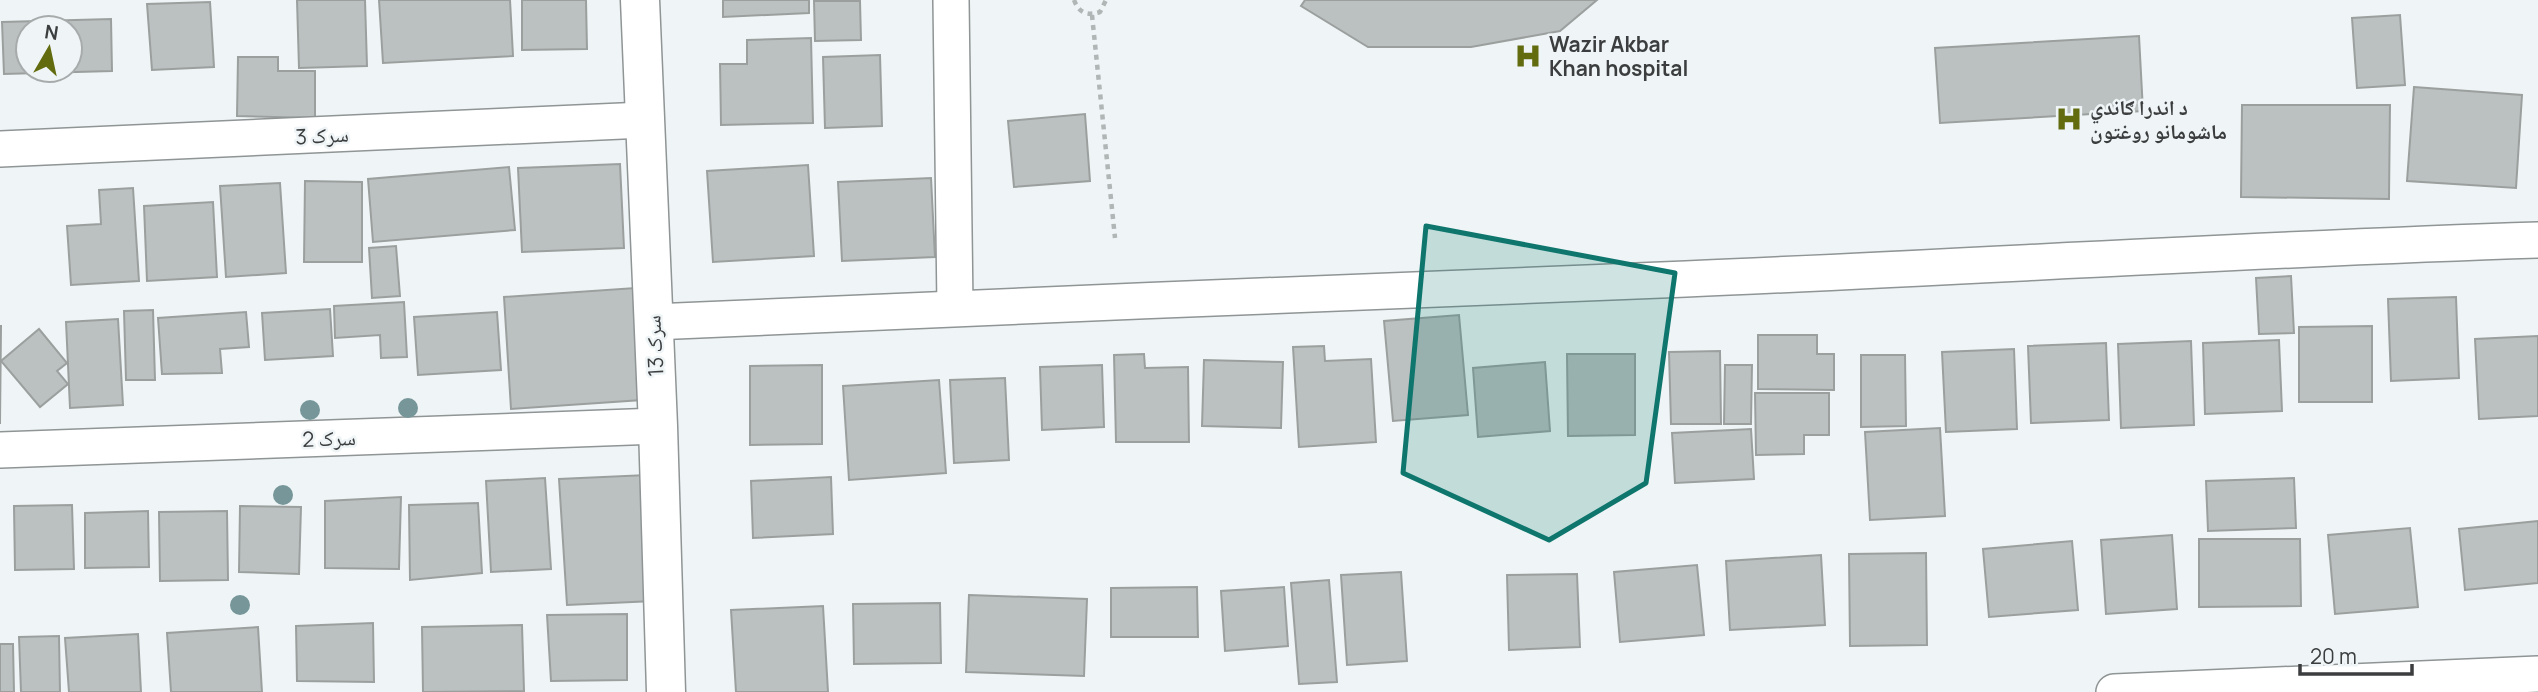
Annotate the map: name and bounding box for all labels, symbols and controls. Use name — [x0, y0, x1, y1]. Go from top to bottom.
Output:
north arrow — [14, 14, 84, 84]
text: N — [43, 18, 60, 46]
place label: Wazir Akbar Khan hospital — [1549, 30, 1688, 82]
hospital icon: Wazir Akbar Khan hospital — [1513, 41, 1543, 71]
place label: د اندرا ګاندي ماشومانو روغتون — [2090, 93, 2227, 145]
hospital icon: د اندرا ګاندي ماشومانو روغتون — [2054, 104, 2084, 134]
street label: سرک 3 — [295, 120, 349, 150]
street label: سرک 13 — [638, 315, 670, 377]
street label: سرک 2 — [302, 423, 356, 453]
scale bar — [2300, 632, 2412, 676]
text: 20 m — [2310, 642, 2357, 670]

